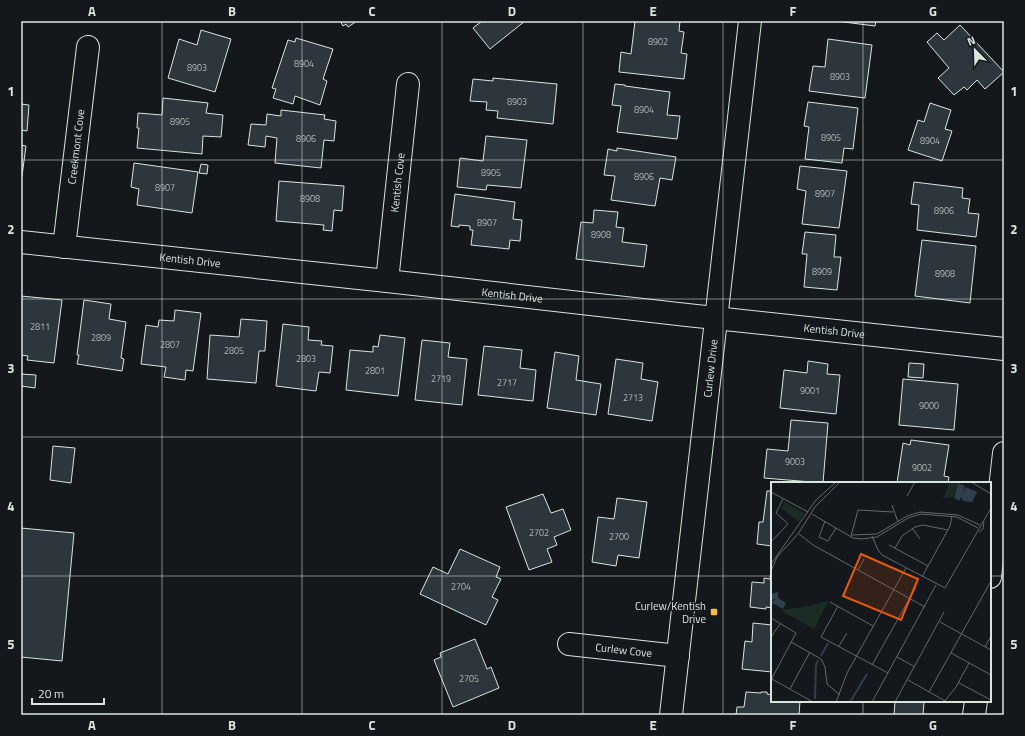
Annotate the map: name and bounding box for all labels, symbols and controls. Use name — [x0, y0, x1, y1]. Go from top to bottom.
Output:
text: A — [88, 1, 96, 21]
text: B — [228, 1, 236, 21]
text: C — [368, 1, 376, 21]
text: D — [508, 1, 516, 21]
text: E — [649, 1, 657, 21]
text: F — [790, 1, 797, 21]
text: G — [929, 1, 937, 21]
north arrow — [955, 30, 995, 70]
text: N — [964, 32, 978, 50]
house number: 8902 — [648, 35, 668, 48]
house number: 8904 — [294, 57, 314, 70]
house number: 8903 — [187, 61, 207, 74]
house number: 8903 — [830, 70, 850, 83]
text: 1 — [7, 81, 15, 101]
text: 1 — [1010, 81, 1018, 101]
house number: 8903 — [507, 95, 527, 108]
house number: 8904 — [634, 103, 654, 116]
street label: Creekmont Cove — [64, 108, 89, 185]
house number: 8905 — [170, 115, 190, 128]
house number: 8905 — [821, 131, 841, 144]
house number: 8906 — [296, 132, 316, 145]
house number: 8904 — [920, 134, 940, 147]
street label: Kentish Cove — [386, 152, 409, 213]
house number: 8905 — [481, 166, 501, 179]
house number: 8906 — [634, 170, 654, 183]
house number: 8907 — [155, 181, 175, 194]
house number: 8907 — [815, 187, 835, 200]
house number: 8908 — [300, 192, 320, 205]
house number: 8906 — [934, 204, 954, 217]
house number: 8907 — [477, 216, 497, 229]
text: 2 — [7, 219, 15, 239]
text: 2 — [1010, 219, 1018, 239]
house number: 8908 — [591, 228, 611, 241]
street label: Kentish Drive — [159, 249, 222, 271]
house number: 8909 — [812, 265, 832, 278]
house number: 8908 — [935, 267, 955, 280]
street label: Kentish Drive — [481, 284, 544, 307]
house number: 2811 — [30, 320, 50, 333]
street label: Kentish Drive — [803, 320, 866, 342]
house number: 2809 — [91, 331, 111, 344]
house number: 2807 — [160, 338, 180, 351]
street label: Curlew Drive — [699, 338, 722, 398]
house number: 2805 — [224, 344, 244, 357]
house number: 2803 — [296, 352, 316, 365]
text: 3 — [7, 358, 15, 378]
text: 3 — [1010, 358, 1018, 378]
house number: 2801 — [365, 364, 385, 377]
house number: 2719 — [431, 372, 451, 385]
house number: 2717 — [497, 376, 517, 389]
house number: 9001 — [800, 384, 820, 397]
house number: 2713 — [623, 391, 643, 404]
house number: 9000 — [919, 399, 939, 412]
house number: 9003 — [785, 455, 805, 468]
house number: 9002 — [912, 461, 932, 474]
inset map — [771, 482, 991, 702]
text: 4 — [7, 496, 15, 516]
text: 4 — [1010, 496, 1018, 516]
house number: 2702 — [529, 526, 549, 539]
house number: 2700 — [609, 530, 629, 543]
house number: 2704 — [451, 580, 471, 593]
place label: Curlew/Kentish Drive — [635, 598, 706, 627]
marker: Curlew/Kentish Drive — [709, 607, 719, 617]
text: 5 — [7, 634, 15, 654]
text: 5 — [1010, 634, 1018, 654]
street label: Curlew Cove — [595, 639, 653, 661]
house number: 2705 — [459, 672, 479, 685]
scale bar — [32, 680, 104, 706]
text: 20 m — [38, 684, 64, 703]
text: A — [88, 715, 96, 735]
text: B — [228, 715, 236, 735]
text: C — [368, 715, 376, 735]
text: D — [508, 715, 516, 735]
text: E — [649, 715, 657, 735]
text: F — [790, 715, 797, 735]
text: G — [929, 715, 937, 735]

